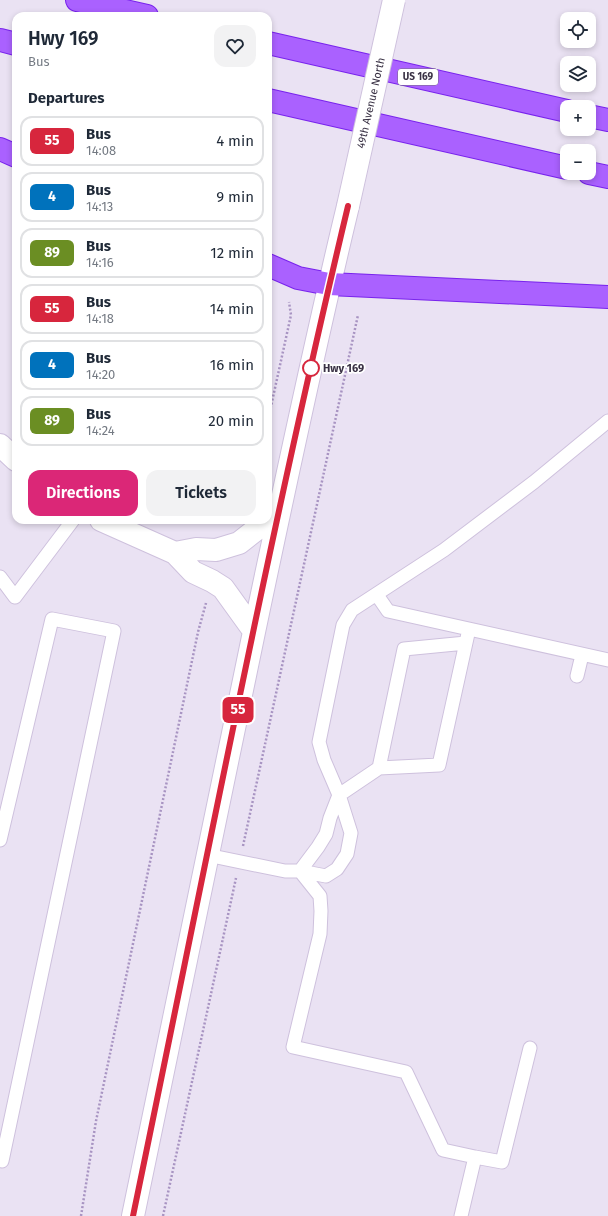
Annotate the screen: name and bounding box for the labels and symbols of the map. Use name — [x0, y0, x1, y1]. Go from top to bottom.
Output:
street label: 49th Avenue North — [354, 56, 388, 150]
road number: US 169 — [398, 69, 438, 85]
marker: Hwy 169 — [302, 359, 320, 377]
place label: Hwy 169 — [323, 362, 364, 375]
line badge: 55 — [220, 697, 256, 723]

